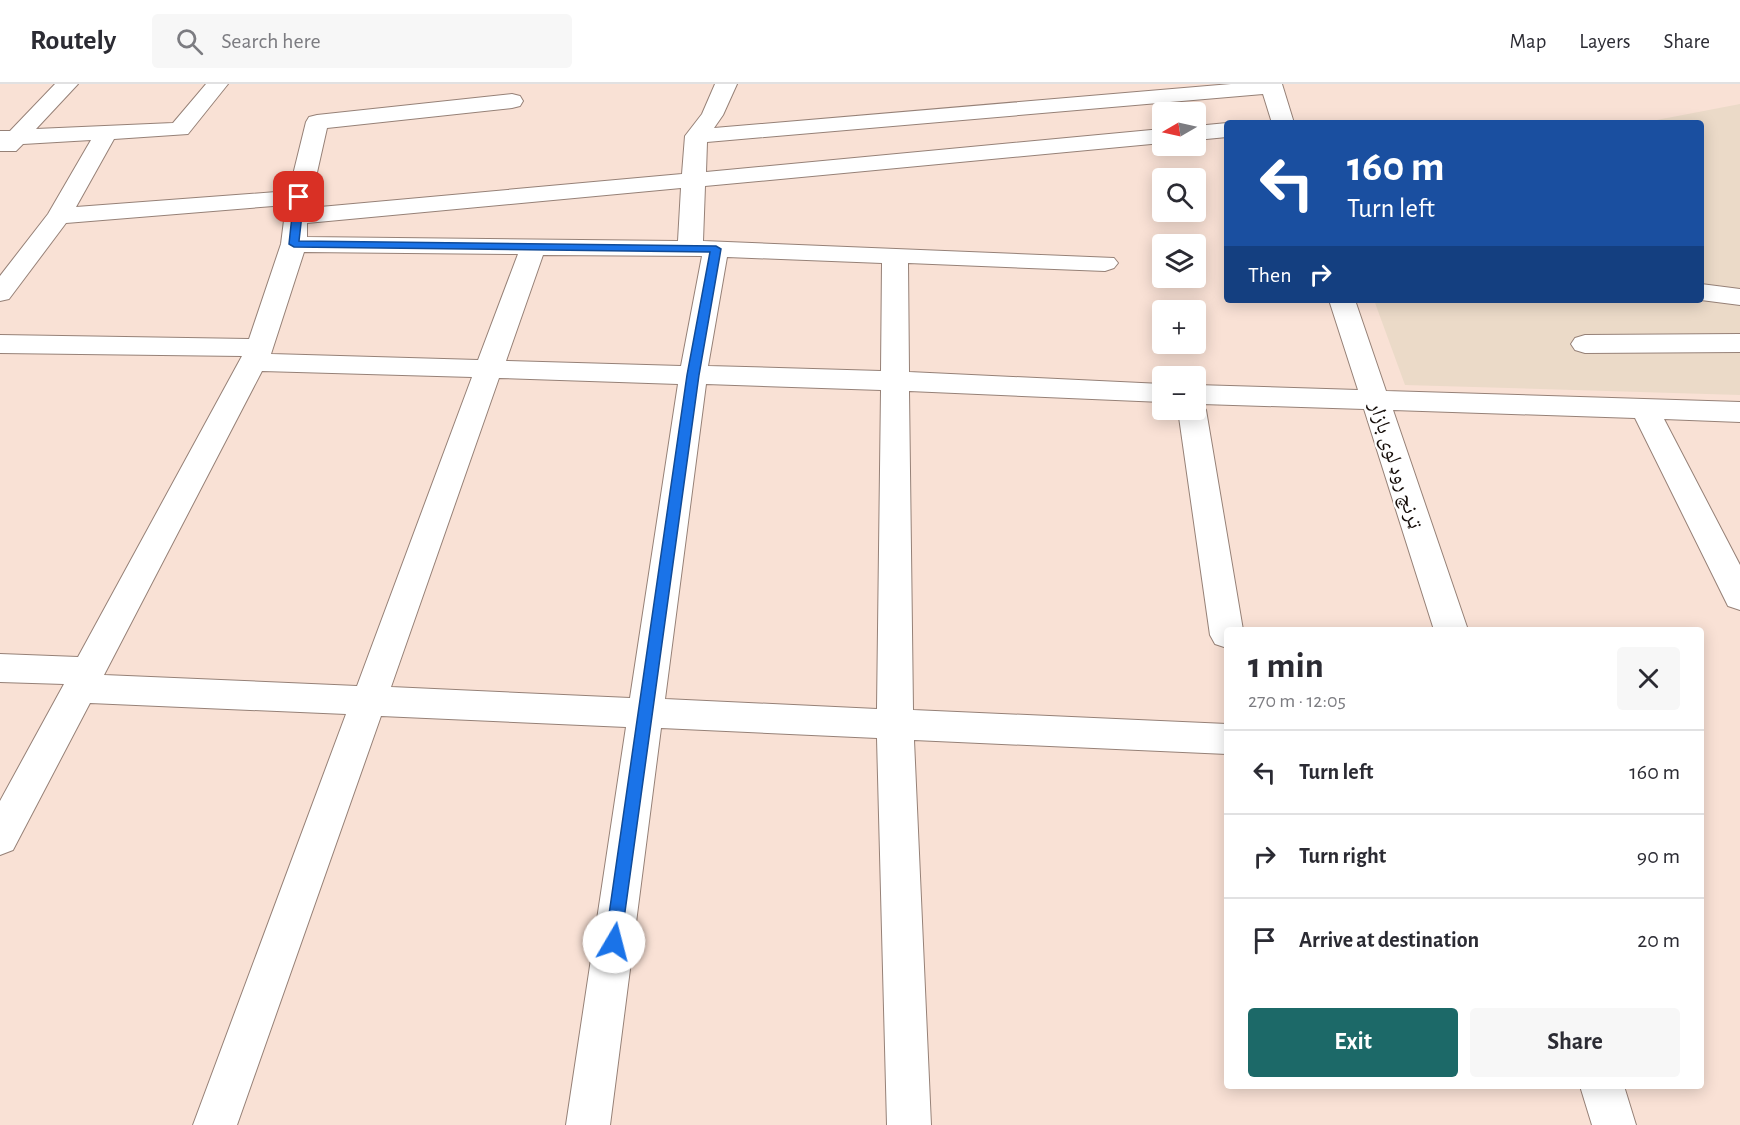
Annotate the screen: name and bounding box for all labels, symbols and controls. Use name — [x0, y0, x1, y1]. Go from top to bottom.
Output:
search box — [152, 14, 572, 68]
icon: search — [173, 25, 206, 58]
text: Routely — [30, 27, 116, 55]
text: Search here — [221, 30, 321, 52]
text: Map — [1510, 31, 1546, 52]
text: Layers — [1579, 31, 1630, 52]
text: Share — [1663, 31, 1710, 52]
north arrow — [1152, 102, 1206, 156]
map controls — [1152, 102, 1206, 420]
icon: left — [1248, 144, 1326, 222]
text: 160 m — [1347, 146, 1445, 188]
button: search — [1152, 168, 1206, 222]
pin — [273, 171, 324, 222]
icon: arrive — [282, 180, 315, 213]
text: Turn left — [1347, 195, 1435, 222]
button: layers — [1152, 234, 1206, 288]
icon: right — [1304, 258, 1337, 291]
text: Then — [1248, 264, 1292, 286]
button: + — [1152, 300, 1206, 354]
button: − — [1152, 366, 1206, 420]
street label: ټرنچ روډ لوی بازار — [1363, 398, 1426, 532]
button: close — [1617, 647, 1680, 710]
text: 1 min — [1248, 648, 1324, 684]
text: 270 m · 12:05 — [1248, 691, 1346, 711]
icon: left — [1248, 756, 1281, 789]
text: Turn left — [1299, 761, 1373, 783]
text: 160 m — [1629, 761, 1680, 783]
icon: right — [1248, 840, 1281, 873]
text: Turn right — [1299, 845, 1386, 867]
text: 90 m — [1637, 845, 1680, 867]
position arrow — [582, 910, 646, 974]
icon: arrive — [1248, 924, 1281, 957]
text: Arrive at destination — [1299, 929, 1479, 951]
text: 20 m — [1637, 929, 1680, 951]
button: Exit — [1248, 1008, 1458, 1077]
button: Share — [1470, 1008, 1680, 1077]

